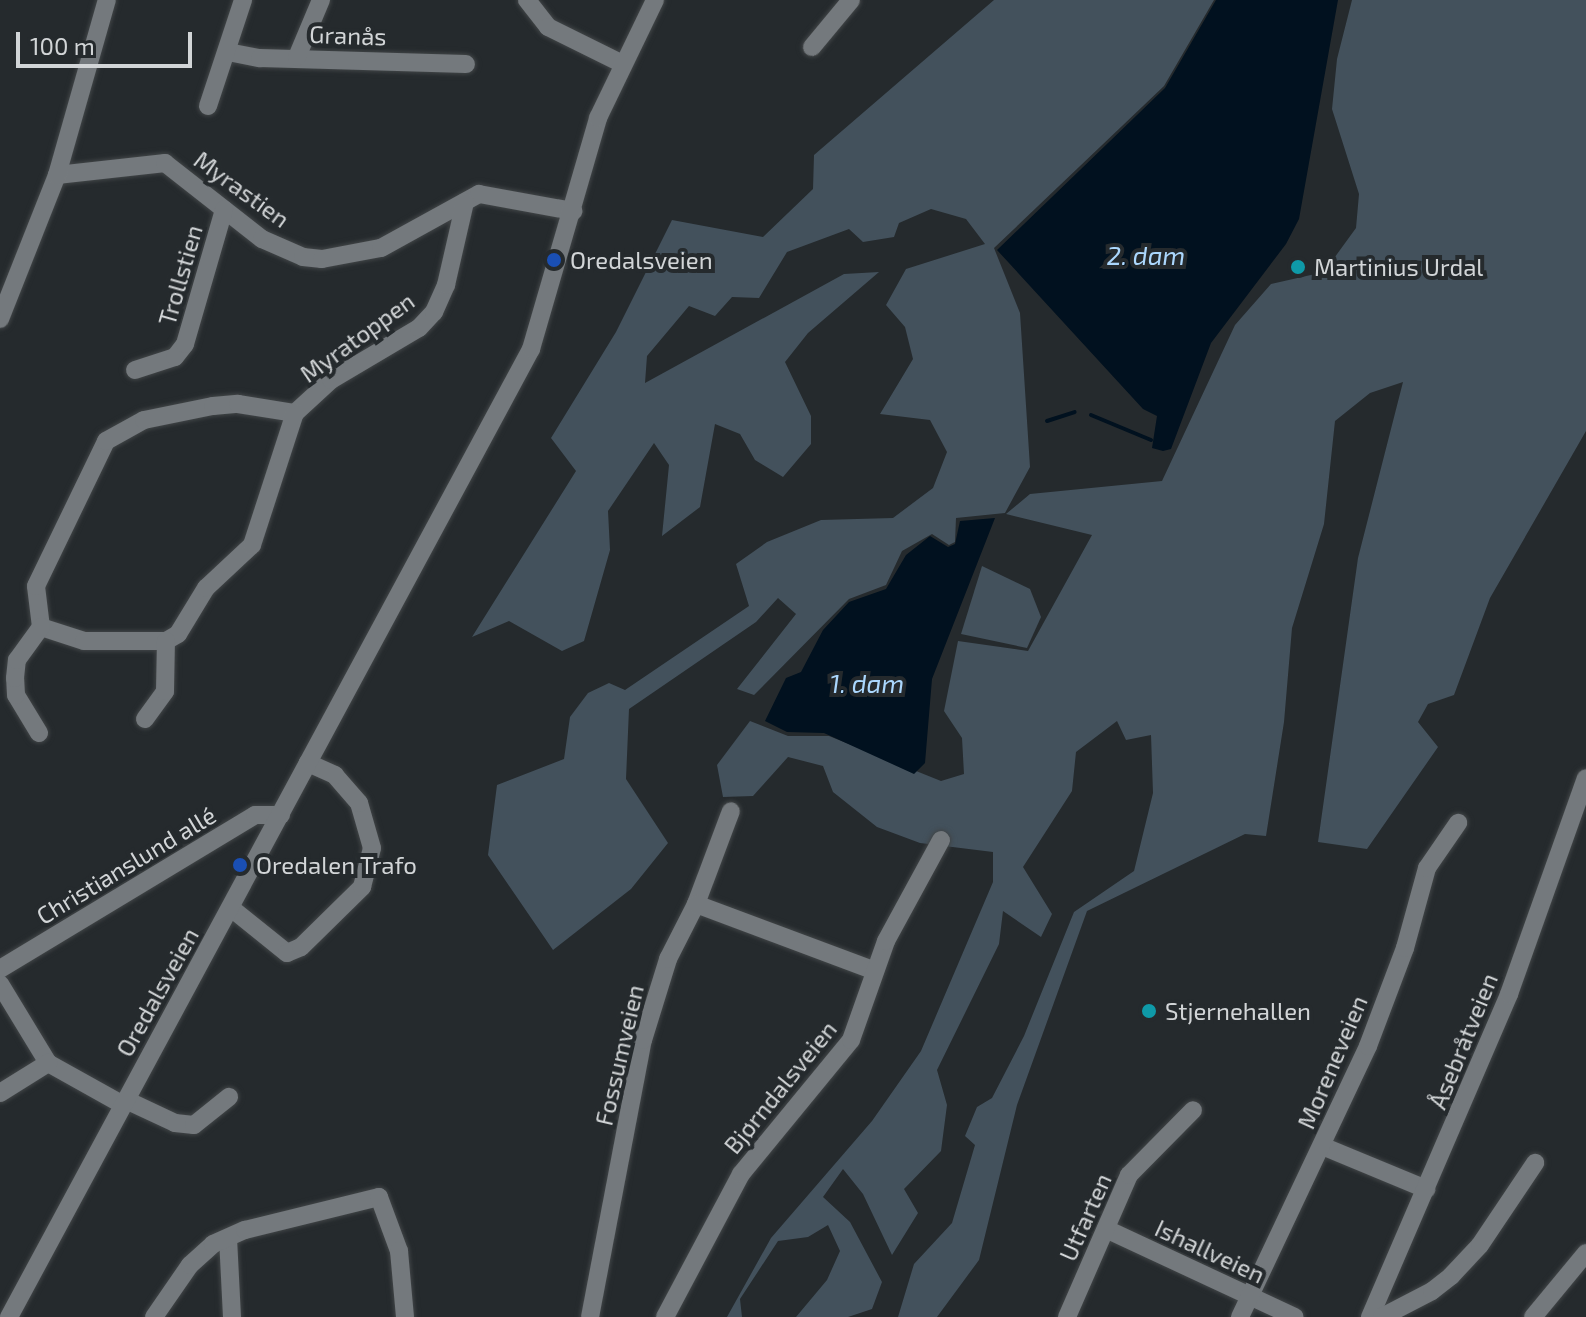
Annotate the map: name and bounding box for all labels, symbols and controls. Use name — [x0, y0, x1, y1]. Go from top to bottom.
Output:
scale bar — [20, 16, 196, 66]
street label: Granås — [309, 19, 387, 51]
text: 100 m — [30, 31, 95, 60]
street label: Myrastien — [189, 145, 295, 233]
street label: Trollstien — [152, 222, 208, 328]
water label: 2. dam — [1107, 239, 1185, 271]
place label: Oredalsveien — [570, 246, 713, 274]
marker: Oredalsveien — [545, 251, 563, 269]
place label: Martinius Urdal — [1314, 253, 1483, 281]
marker: Martinius Urdal — [1289, 258, 1307, 276]
street label: Myratoppen — [294, 286, 420, 388]
water label: 1. dam — [830, 667, 904, 699]
street label: Christianslund allé — [31, 800, 221, 930]
place label: Oredalen Trafo — [256, 851, 418, 879]
marker: Oredalen Trafo — [231, 856, 249, 874]
street label: Oredalsveien — [110, 923, 204, 1061]
street label: Åsebråtveien — [1423, 969, 1503, 1113]
street label: Fossumveien — [589, 982, 649, 1128]
street label: Moreneveien — [1291, 991, 1373, 1133]
place label: Stjernehallen — [1165, 997, 1311, 1025]
marker: Stjernehallen — [1140, 1002, 1158, 1020]
street label: Bjørndalsveien — [718, 1015, 842, 1159]
street label: Utfarten — [1053, 1169, 1117, 1265]
street label: Ishallveien — [1151, 1213, 1269, 1289]

